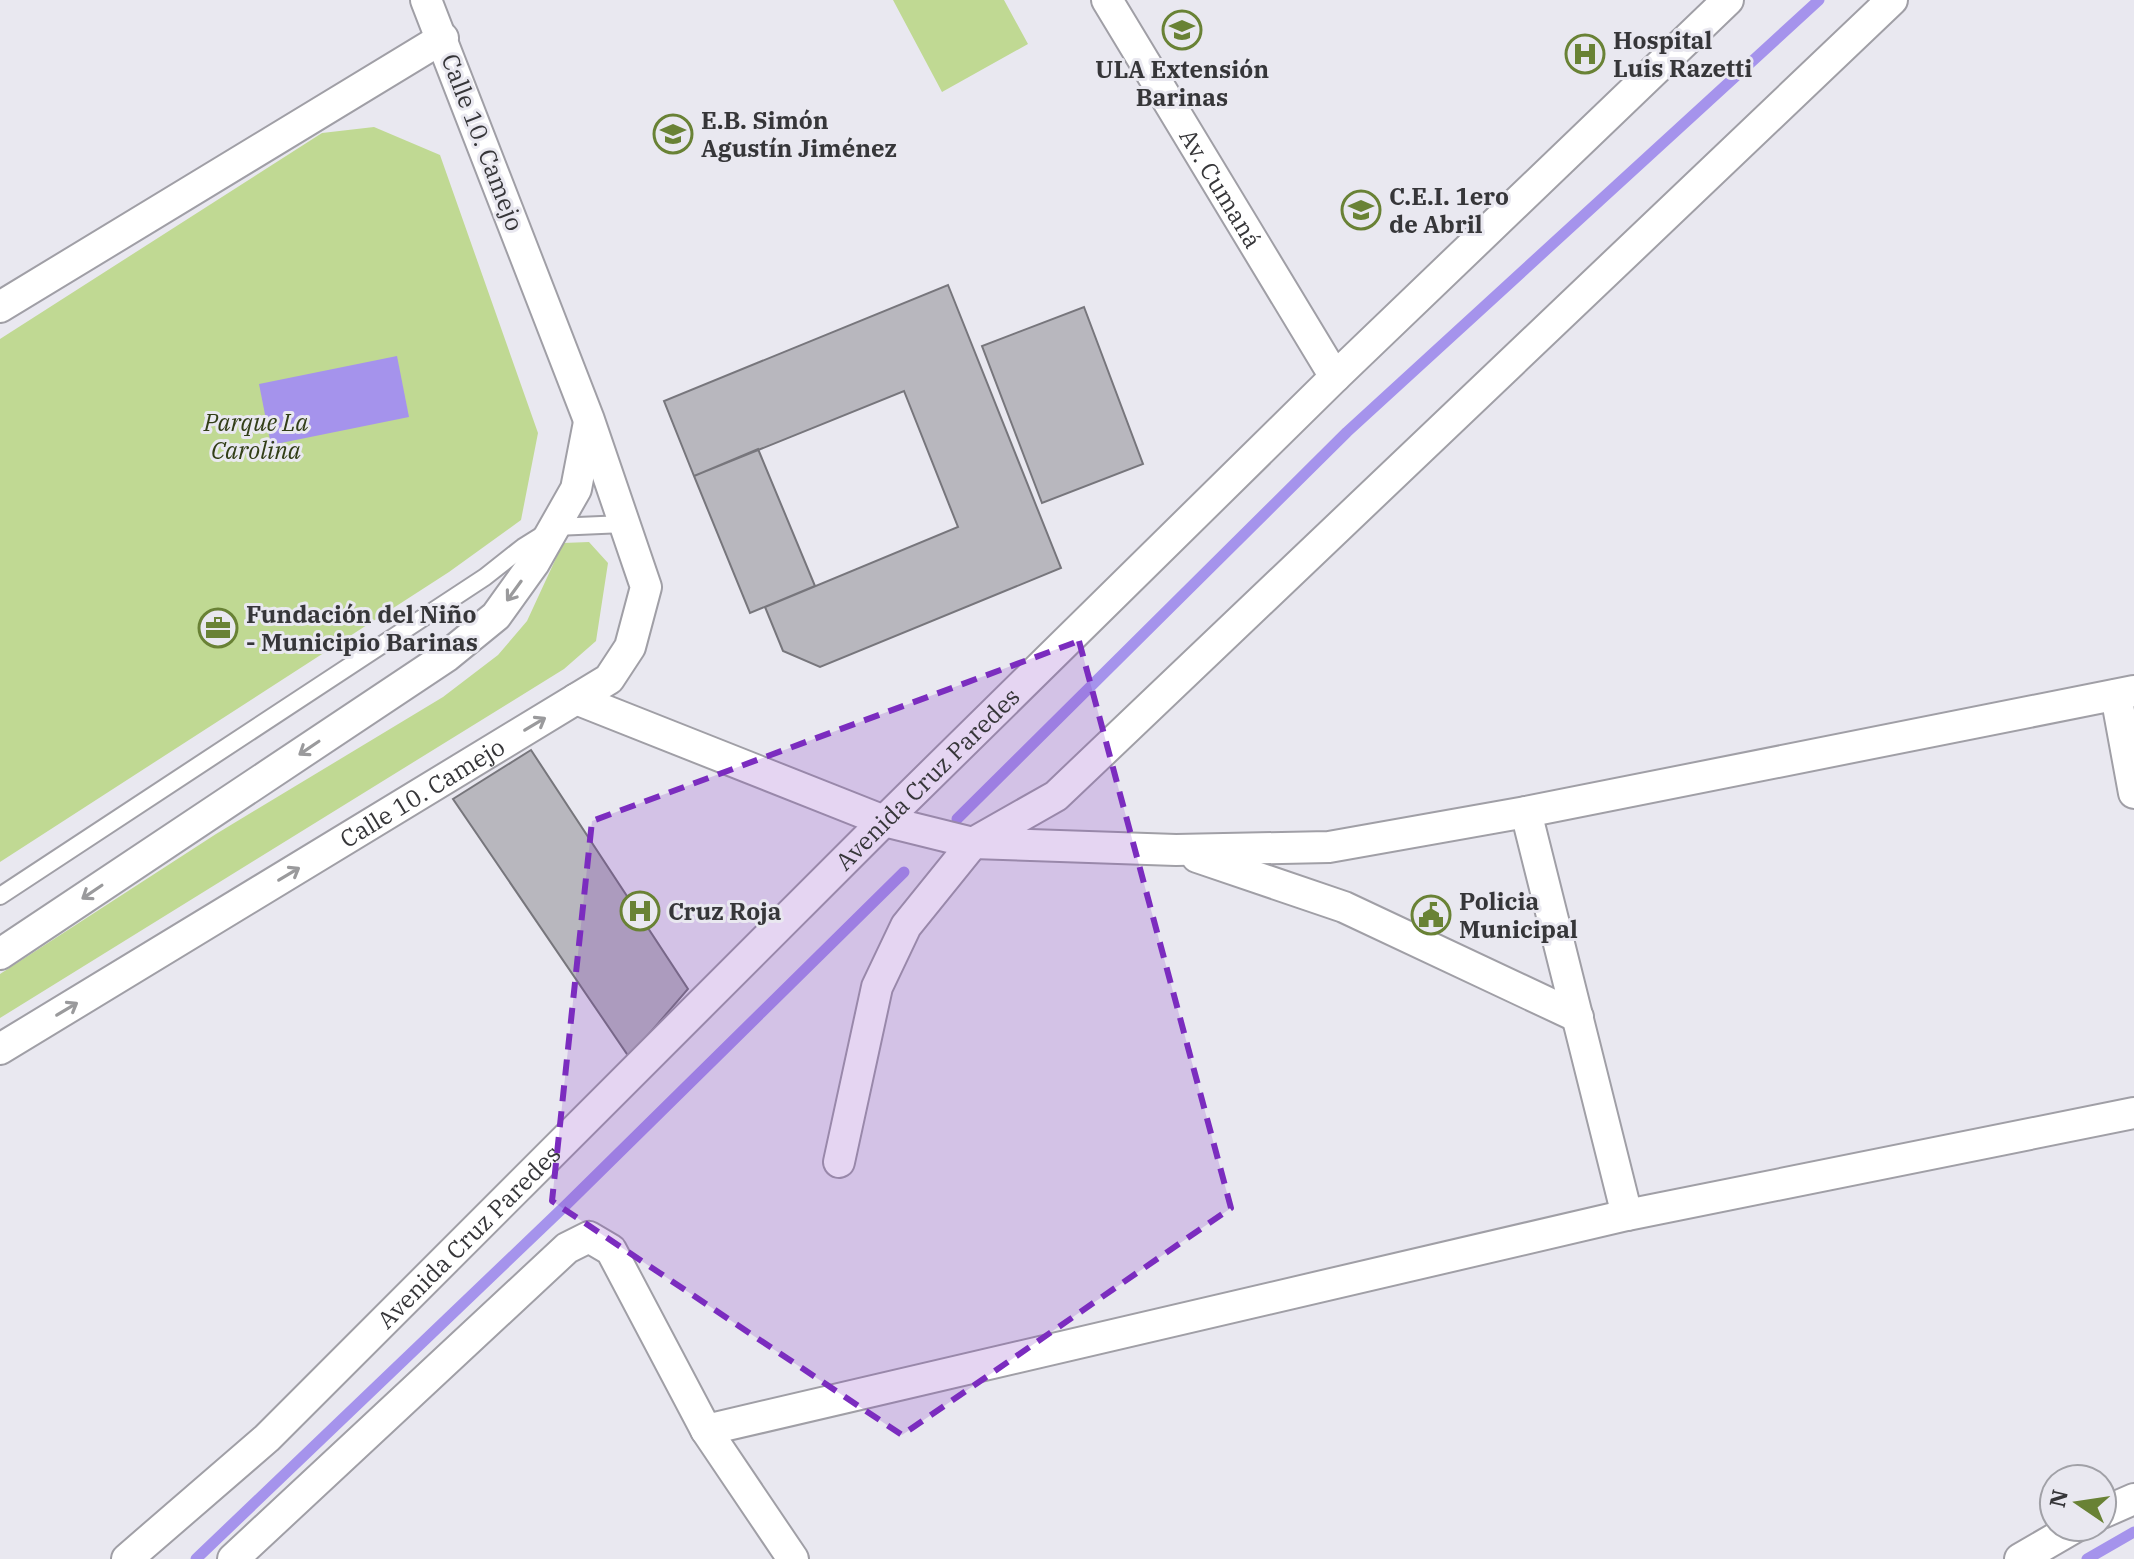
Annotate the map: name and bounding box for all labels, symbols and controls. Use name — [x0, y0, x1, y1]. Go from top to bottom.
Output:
school or university icon: ULA Extensión Barinas — [1161, 9, 1203, 51]
place label: Hospital Luis Razetti — [1613, 24, 1752, 84]
hospital icon: Hospital Luis Razetti — [1564, 33, 1606, 75]
street label: Calle 10. Camejo — [435, 49, 531, 235]
place label: ULA Extensión Barinas — [1095, 53, 1269, 113]
place label: E.B. Simón Agustín Jiménez — [701, 104, 897, 164]
school or university icon: E.B. Simón Agustín Jiménez — [652, 113, 694, 155]
street label: Av. Cumaná — [1172, 123, 1269, 254]
place label: C.E.I. 1ero de Abril — [1389, 180, 1509, 240]
school or university icon: C.E.I. 1ero de Abril — [1340, 189, 1382, 231]
park label: Parque La Carolina — [203, 406, 308, 466]
one-way arrow — [506, 580, 522, 602]
place label: Fundación del Niño - Municipio Barinas — [246, 598, 478, 658]
office icon: Fundación del Niño - Municipio Barinas — [197, 607, 239, 649]
street label: Avenida Cruz Paredes — [828, 681, 1026, 877]
one-way arrow — [523, 716, 546, 732]
street label: Calle 10. Camejo — [334, 730, 510, 855]
one-way arrow — [298, 740, 320, 756]
one-way arrow — [277, 865, 300, 881]
one-way arrow — [82, 884, 104, 901]
place label: Policia Municipal — [1459, 885, 1578, 945]
hospital icon: Cruz Roja — [619, 890, 661, 932]
public building icon: Policia Municipal — [1410, 894, 1452, 936]
place label: Cruz Roja — [668, 895, 782, 927]
one-way arrow — [55, 1000, 78, 1016]
street label: Avenida Cruz Paredes — [370, 1138, 567, 1335]
north arrow — [2038, 1463, 2118, 1543]
text: N — [2042, 1487, 2074, 1510]

